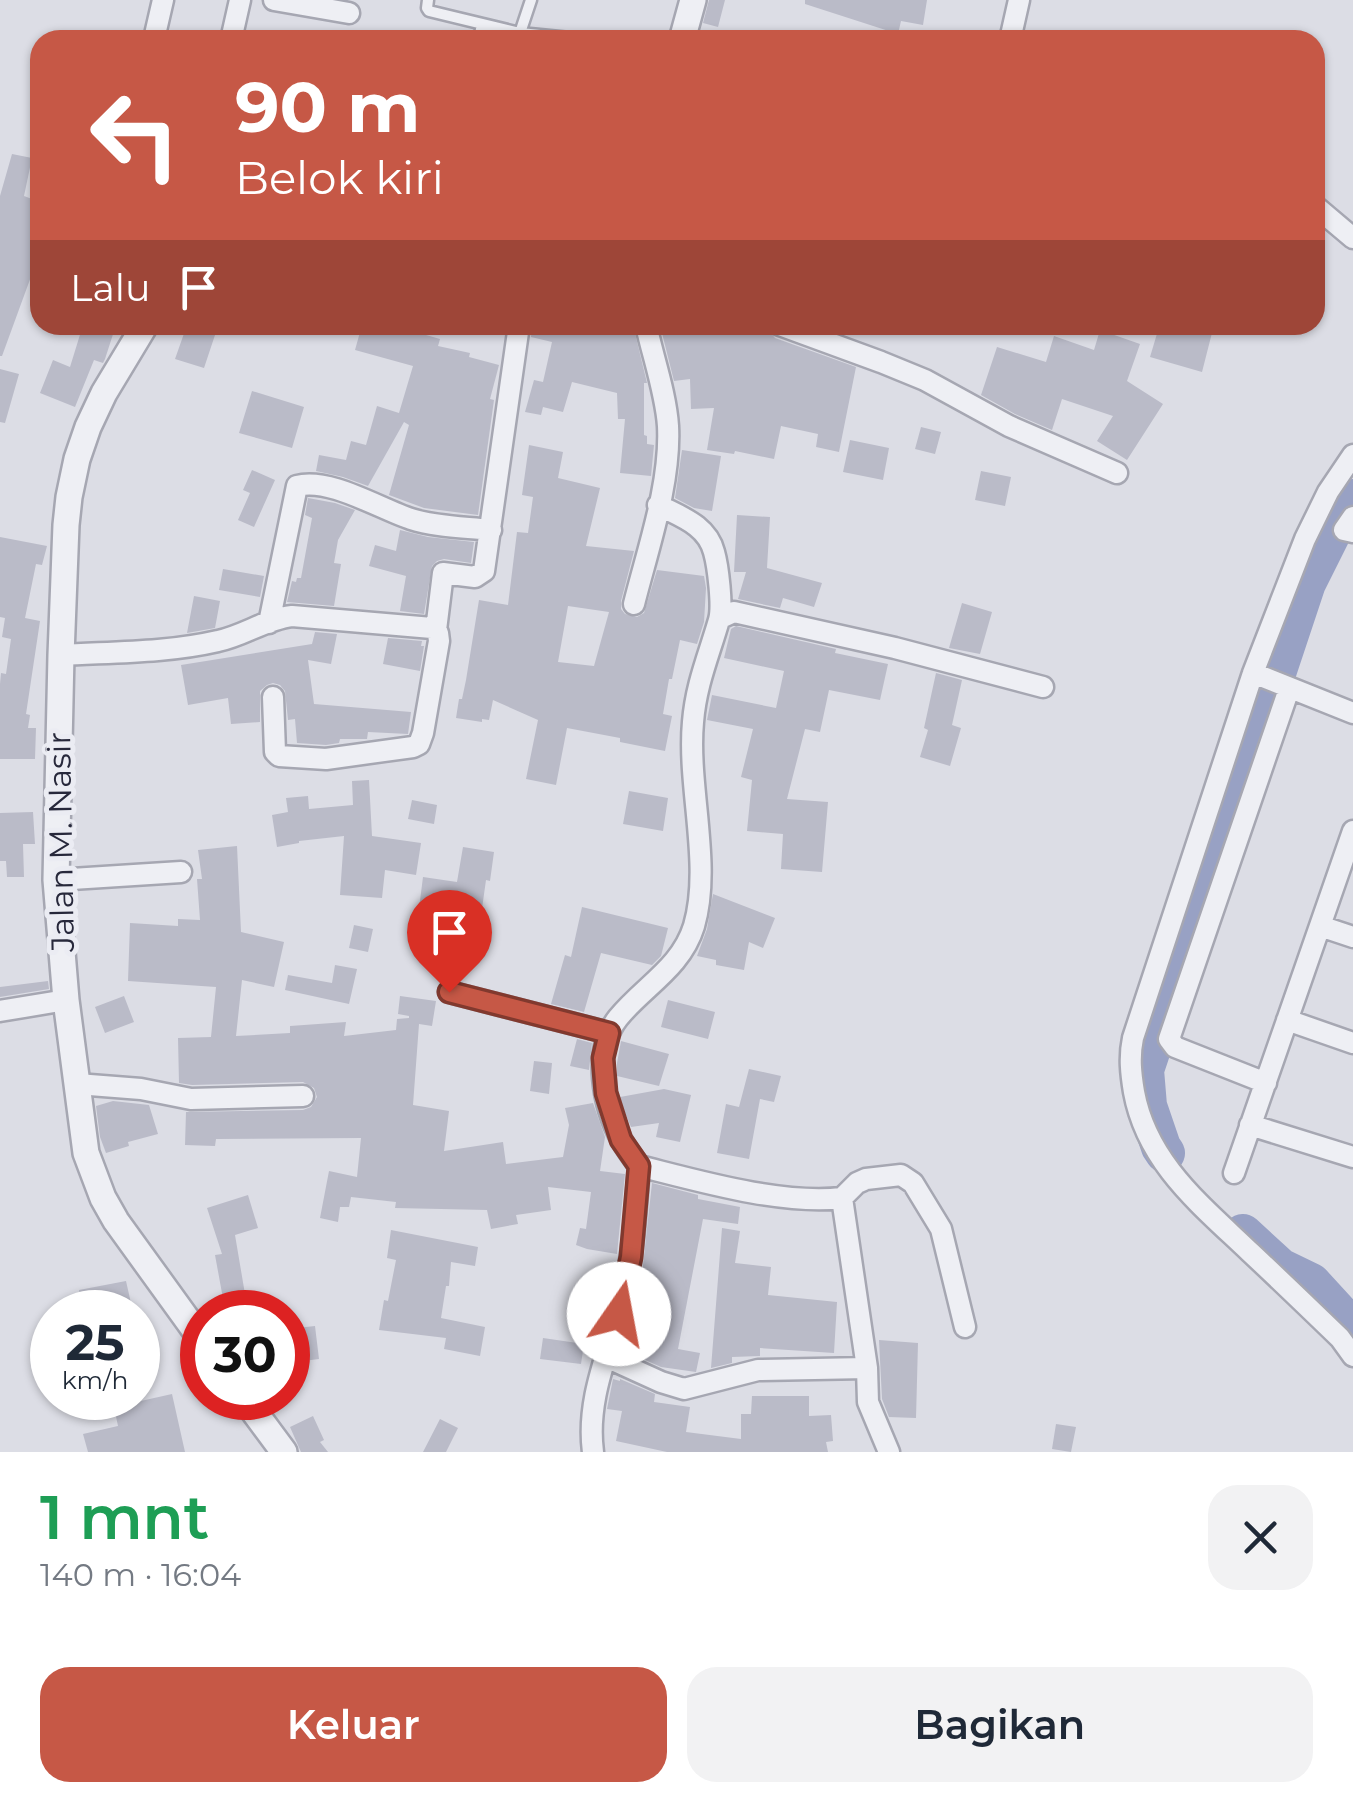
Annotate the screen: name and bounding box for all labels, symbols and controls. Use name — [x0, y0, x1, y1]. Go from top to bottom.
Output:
text: 90 m — [235, 64, 420, 150]
icon: left — [70, 70, 200, 200]
text: Belok kiri — [235, 150, 444, 205]
icon: arrive — [171, 260, 226, 315]
text: Lalu — [70, 264, 151, 311]
street label: Jalan M. Nasir — [39, 732, 82, 953]
pin — [407, 890, 492, 993]
icon: arrive — [422, 905, 477, 960]
position arrow — [567, 1262, 671, 1366]
speed limit sign: 30 — [180, 1290, 310, 1420]
text: 25 — [65, 1312, 125, 1373]
text: km/h — [62, 1365, 128, 1395]
text: 1 mnt — [40, 1481, 209, 1554]
button: close — [1208, 1485, 1313, 1590]
text: 140 m · 16:04 — [40, 1555, 241, 1594]
button: Keluar — [40, 1667, 667, 1782]
button: Bagikan — [687, 1667, 1313, 1782]

